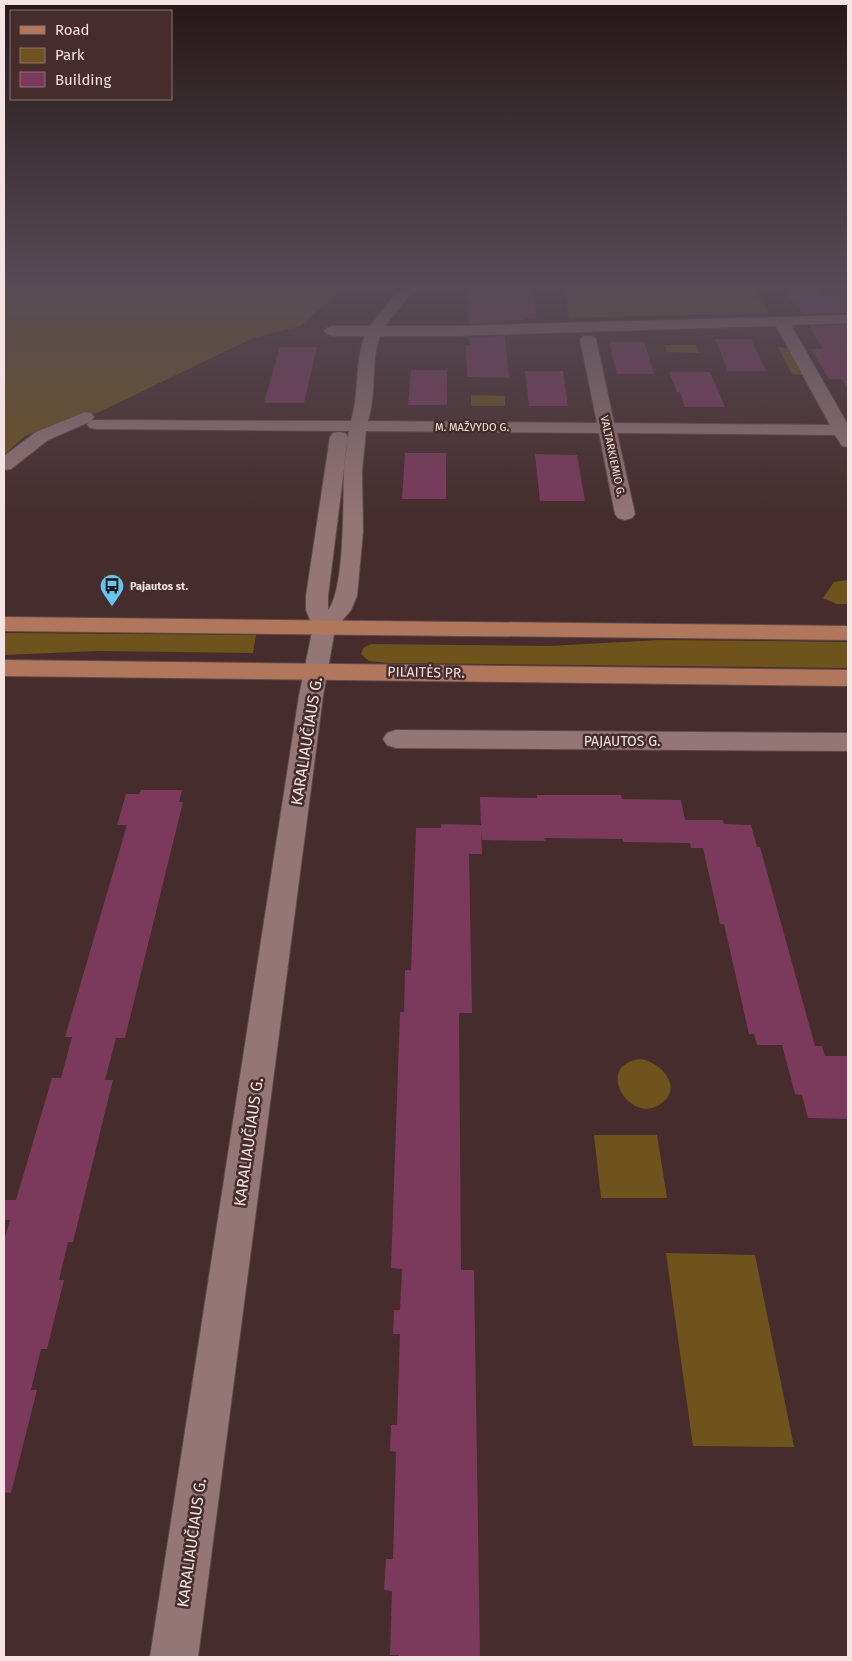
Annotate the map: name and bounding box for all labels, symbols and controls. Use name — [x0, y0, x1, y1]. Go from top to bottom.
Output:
legend — [10, 10, 172, 100]
text: Road — [55, 21, 90, 39]
text: Park — [55, 46, 85, 64]
text: Building — [55, 71, 111, 89]
street label: VALTARKIEMIO G. — [598, 414, 628, 498]
street label: M. MAŽVYDO G. — [435, 420, 509, 434]
bus stop icon: Pajautos st. — [99, 573, 125, 607]
place label: Pajautos st. — [130, 580, 188, 593]
street label: PILAITĖS PR. — [387, 662, 465, 682]
street label: KARALIAUČIAUS G. — [286, 675, 326, 807]
street label: PAJAUTOS G. — [584, 733, 660, 750]
street label: KARALIAUČIAUS G. — [229, 1076, 267, 1208]
street label: KARALIAUČIAUS G. — [172, 1477, 210, 1609]

